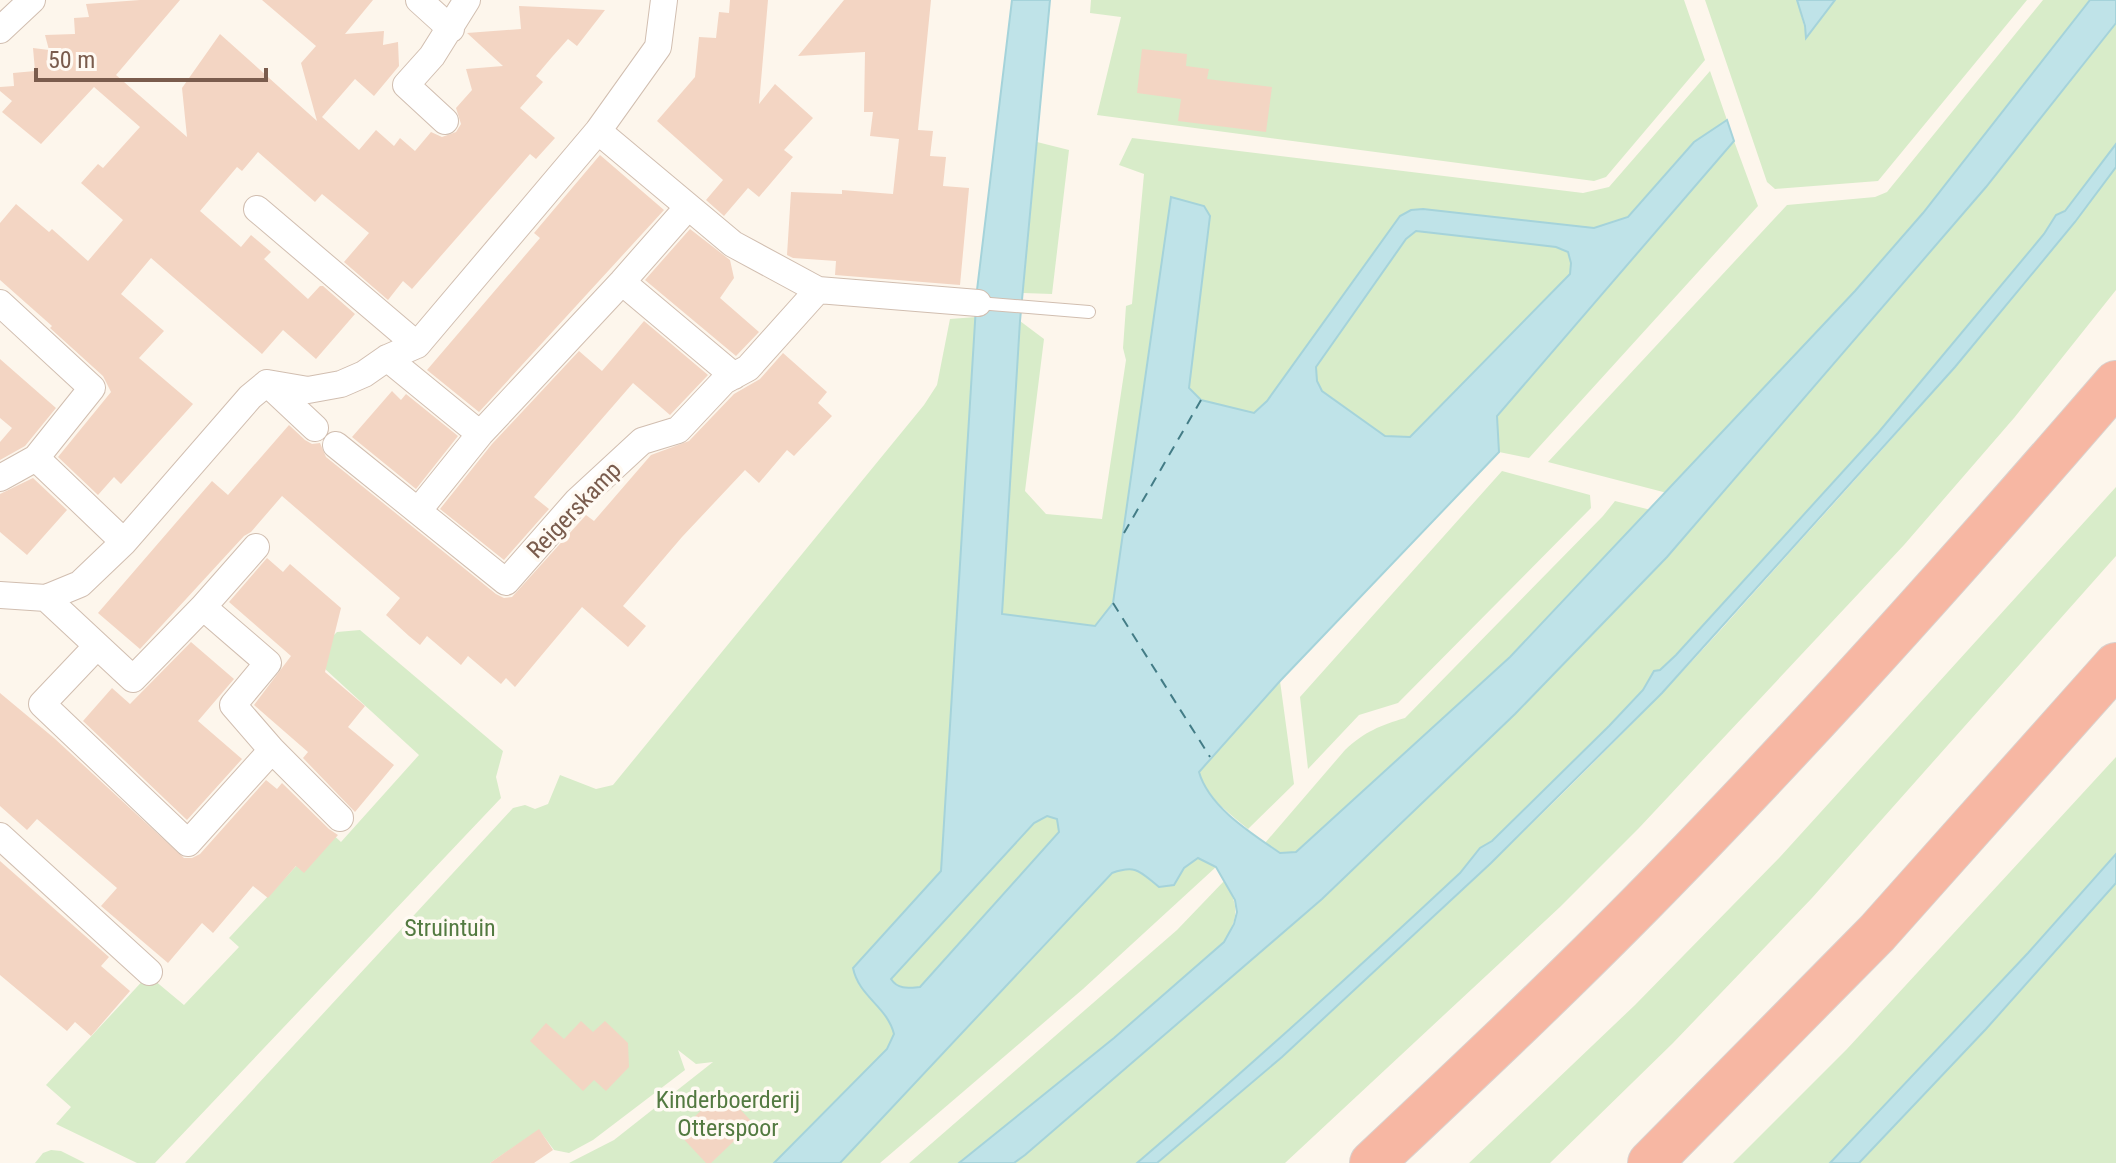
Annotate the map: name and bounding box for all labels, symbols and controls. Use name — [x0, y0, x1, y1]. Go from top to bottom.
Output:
scale bar — [36, 32, 266, 82]
text: 50 m — [48, 46, 95, 74]
street label: Reigerskamp — [521, 456, 627, 564]
park label: Struintuin — [404, 914, 496, 942]
park label: Kinderboerderij Otterspoor — [656, 1086, 800, 1142]

